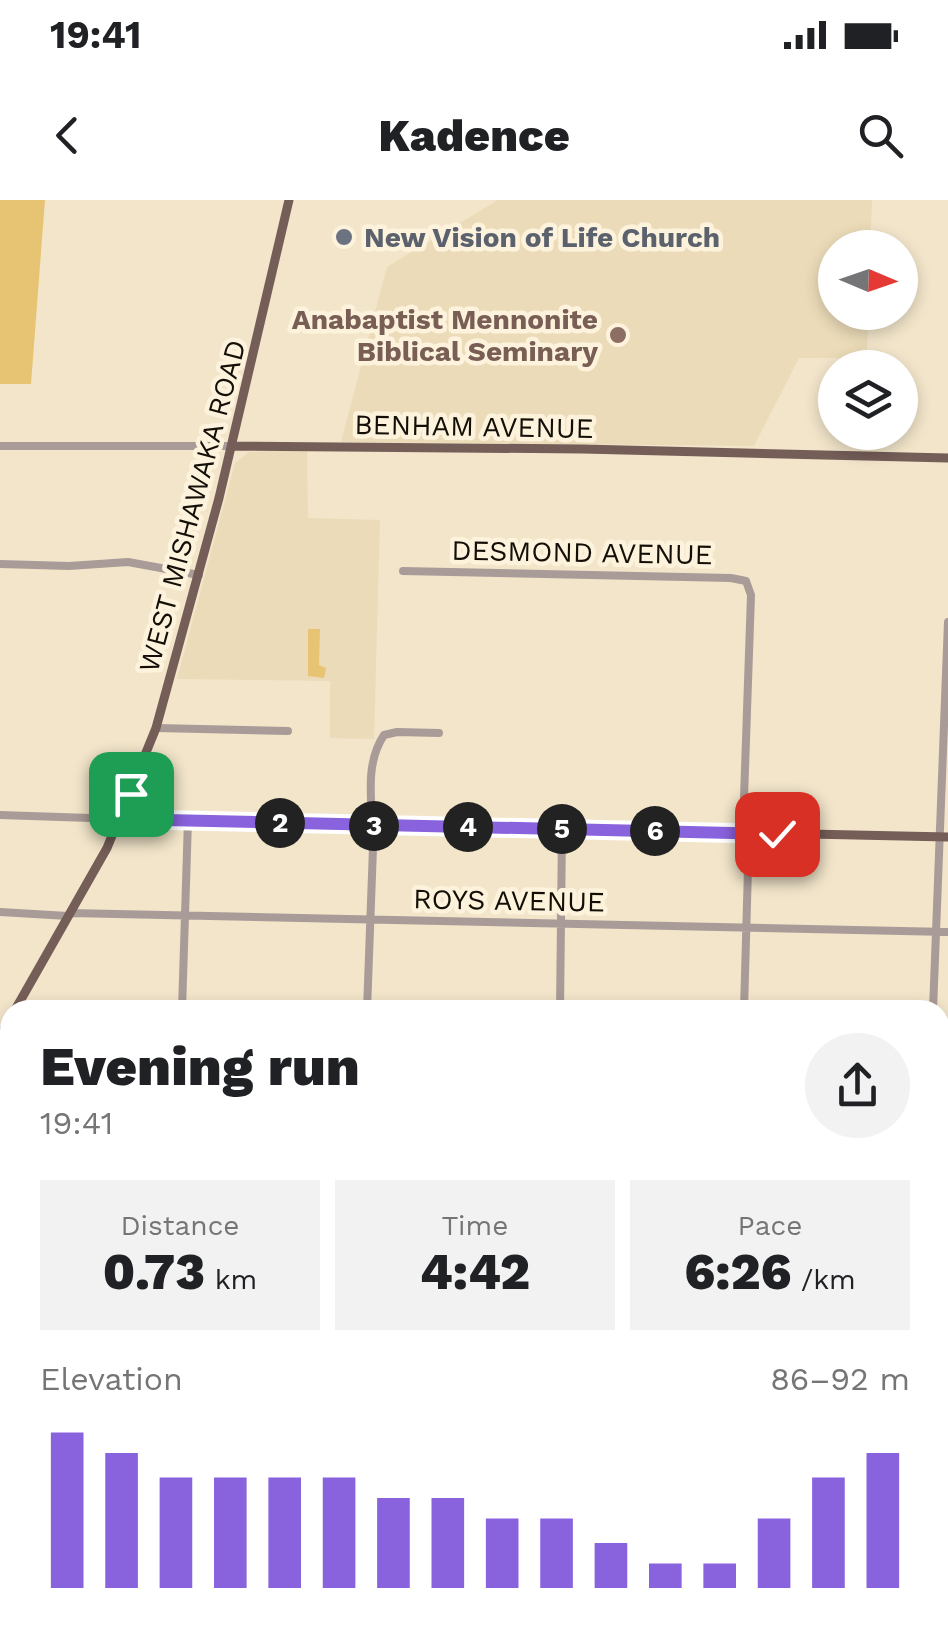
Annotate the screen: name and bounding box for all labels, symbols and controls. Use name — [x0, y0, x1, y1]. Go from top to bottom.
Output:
text: 19:41 — [50, 13, 141, 57]
icon: back — [40, 108, 95, 163]
icon: search — [853, 108, 908, 163]
text: Kadence — [378, 109, 570, 162]
place label: New Vision of Life Church — [364, 221, 720, 254]
marker: New Vision of Life Church — [333, 226, 355, 248]
north arrow — [818, 230, 918, 330]
map controls — [818, 230, 918, 450]
place label: Anabaptist Mennonite Biblical Seminary — [292, 303, 598, 368]
marker: Anabaptist Mennonite Biblical Seminary — [607, 324, 629, 346]
street label: WEST MISHAWAKA ROAD — [132, 336, 253, 676]
button: layers — [818, 350, 918, 450]
street label: BENHAM AVENUE — [354, 408, 594, 445]
street label: DESMOND AVENUE — [451, 534, 713, 571]
pin — [89, 752, 174, 837]
icon: arrive — [104, 767, 159, 822]
pin — [735, 792, 820, 877]
pin: 2 — [255, 798, 305, 848]
pin: 3 — [349, 801, 399, 851]
pin: 4 — [443, 802, 493, 852]
pin: 5 — [537, 804, 587, 854]
text: 2 — [272, 806, 288, 839]
pin: 6 — [630, 806, 680, 856]
icon: check — [750, 807, 805, 862]
text: 3 — [366, 809, 382, 842]
text: 4 — [459, 810, 477, 843]
text: 5 — [554, 812, 570, 845]
text: 6 — [646, 814, 664, 847]
street label: ROYS AVENUE — [413, 882, 605, 919]
button: share — [805, 1033, 910, 1138]
text: Evening run — [40, 1034, 360, 1098]
text: 19:41 — [40, 1104, 113, 1142]
text: Distance — [120, 1209, 240, 1242]
text: Time — [442, 1209, 508, 1242]
text: Pace — [738, 1209, 802, 1242]
text: 0.73 — [103, 1242, 205, 1301]
text: 4:42 — [420, 1242, 530, 1301]
text: 6:26 — [684, 1242, 791, 1301]
text: km — [205, 1263, 257, 1296]
text: /km — [791, 1263, 856, 1296]
text: Elevation — [40, 1360, 183, 1398]
text: 86–92 m — [770, 1360, 910, 1398]

